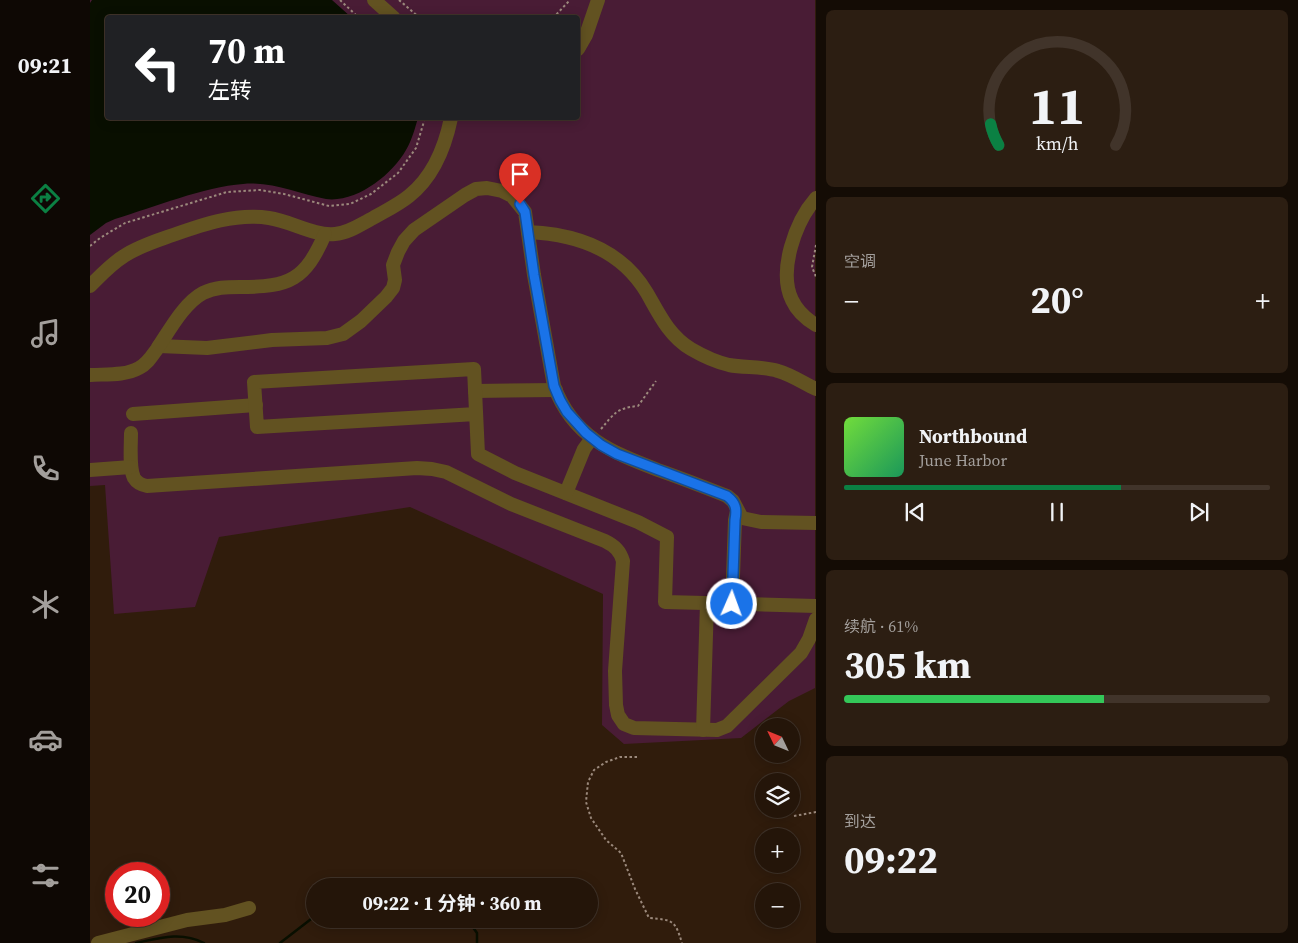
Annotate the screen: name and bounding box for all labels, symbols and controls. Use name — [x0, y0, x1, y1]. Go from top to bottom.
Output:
text: 70 m — [208, 27, 285, 75]
icon: left — [125, 35, 190, 100]
text: 09:21 — [18, 50, 72, 80]
text: 11 — [1029, 70, 1085, 141]
text: 左转 — [208, 75, 252, 105]
text: km/h — [1036, 131, 1079, 156]
pin — [499, 153, 541, 204]
icon: arrive — [506, 160, 534, 188]
icon: directions — [28, 181, 63, 216]
text: 空调 — [844, 250, 876, 272]
text: 20° — [1030, 274, 1084, 326]
text: − — [844, 282, 859, 320]
text: + — [1255, 282, 1270, 320]
icon: music — [28, 316, 63, 351]
text: Northbound — [919, 423, 1027, 449]
text: June Harbor — [919, 449, 1007, 471]
icon: phone — [28, 451, 63, 486]
icon: previous — [901, 498, 929, 526]
icon: pause — [1043, 498, 1071, 526]
icon: next — [1185, 498, 1213, 526]
position arrow — [705, 577, 757, 629]
icon: climate — [28, 587, 63, 622]
text: 续航 · 61% — [844, 615, 918, 637]
text: 305 km — [844, 639, 971, 691]
north arrow — [755, 718, 800, 762]
map controls — [755, 718, 800, 928]
icon: car — [28, 722, 63, 757]
button: layers — [755, 773, 800, 818]
text: 到达 — [844, 810, 876, 832]
button: + — [755, 828, 800, 873]
text: 09:22 — [844, 834, 938, 886]
icon: filters — [28, 858, 63, 893]
speed limit sign: 20 — [105, 862, 170, 927]
button: − — [755, 883, 800, 928]
text: 09:22 · 1 分钟 · 360 m — [362, 890, 542, 916]

